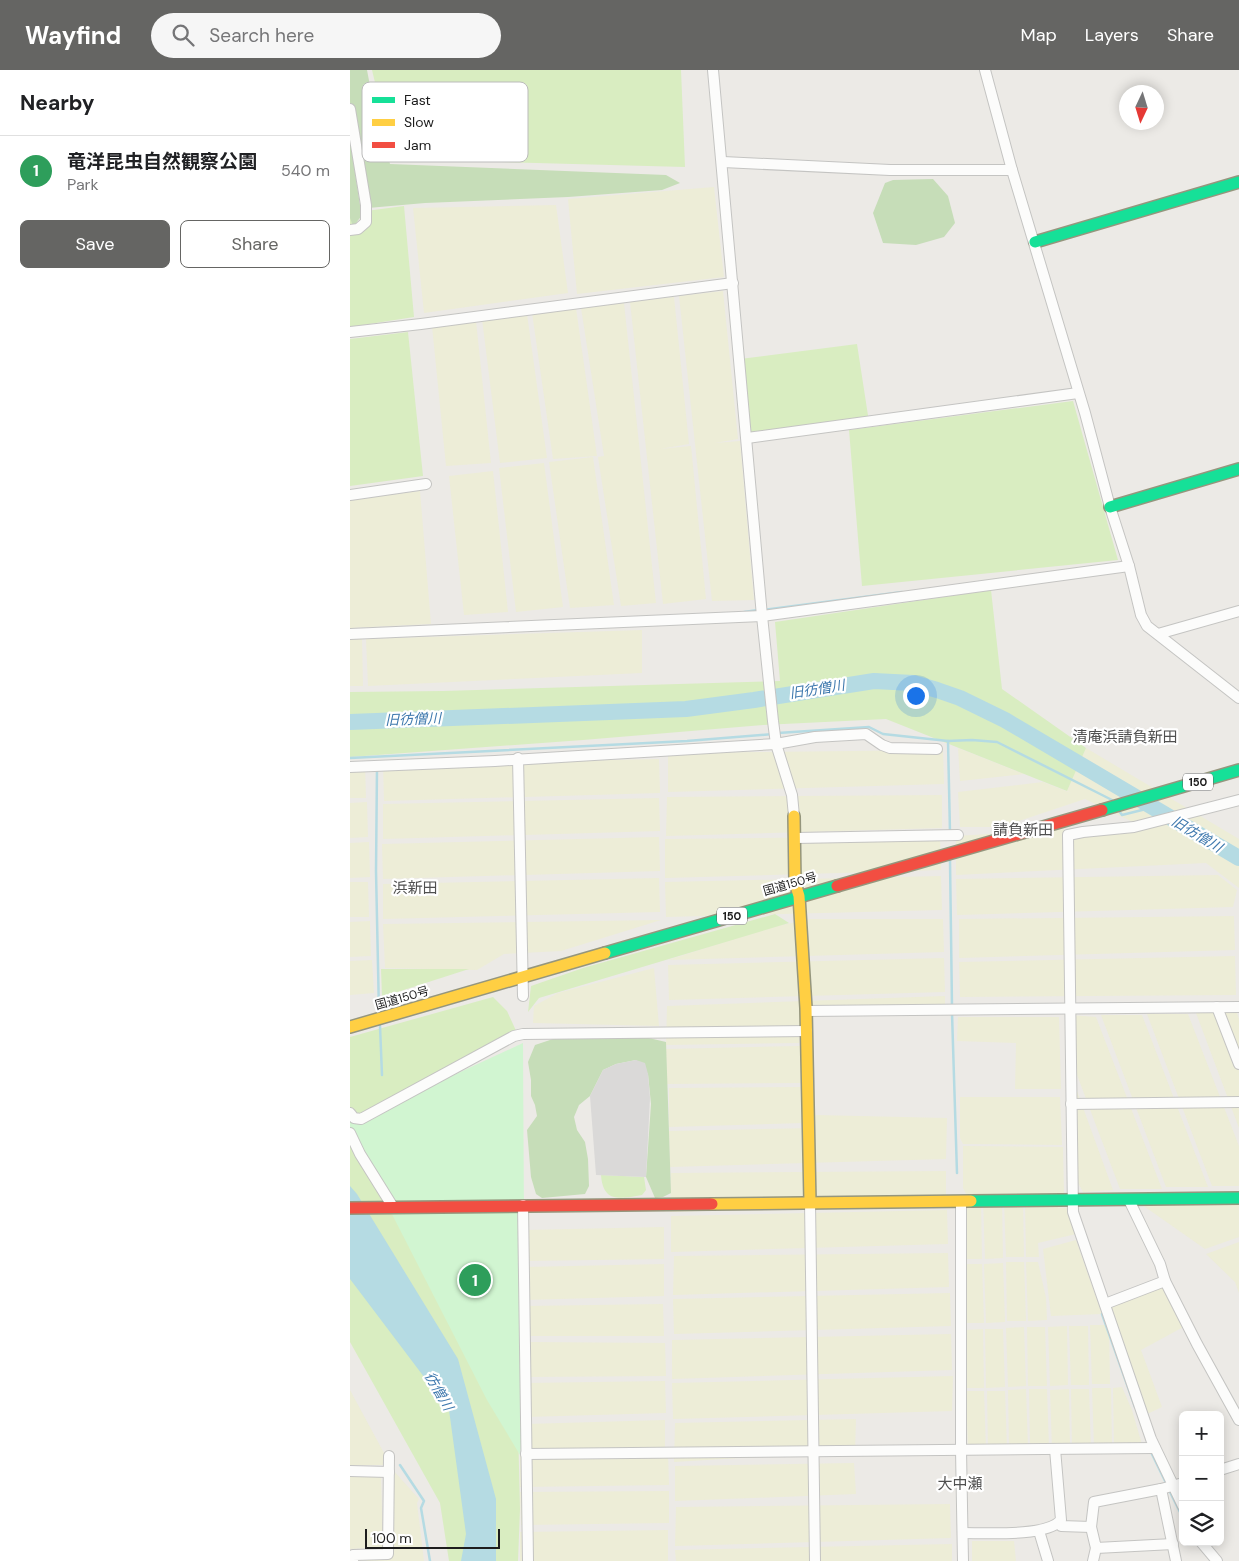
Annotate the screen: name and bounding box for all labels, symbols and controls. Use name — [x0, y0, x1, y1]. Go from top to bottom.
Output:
search box — [151, 13, 501, 58]
text: Wayfind — [25, 20, 121, 51]
icon: search — [169, 21, 197, 49]
text: Search here — [209, 23, 314, 48]
text: Map — [1021, 23, 1057, 47]
text: Layers — [1085, 23, 1139, 47]
text: Share — [1167, 23, 1214, 47]
legend — [362, 82, 528, 162]
north arrow — [1119, 85, 1164, 130]
text: Nearby — [20, 89, 94, 117]
text: Fast — [404, 91, 431, 109]
text: Slow — [404, 113, 434, 131]
text: Jam — [404, 136, 431, 154]
text: 竜洋昆虫自然観察公園 — [67, 149, 257, 174]
text: 1 — [33, 160, 39, 181]
text: 540 m — [281, 160, 330, 181]
text: Park — [67, 174, 99, 195]
button: Save — [20, 220, 170, 268]
button: Share — [180, 220, 330, 268]
water label: 旧彷僧川 — [788, 675, 848, 702]
your location — [903, 683, 929, 709]
water label: 旧彷僧川 — [385, 709, 443, 729]
district label: 清庵浜請負新田 — [1072, 727, 1178, 747]
road number: 150 — [1183, 774, 1213, 790]
water label: 旧彷僧川 — [1168, 812, 1227, 857]
district label: 請負新田 — [993, 820, 1053, 840]
street label: 国道150号 — [761, 869, 819, 899]
district label: 浜新田 — [392, 878, 438, 898]
road number: 150 — [717, 908, 747, 924]
street label: 国道150号 — [373, 983, 431, 1013]
pin: 1 — [459, 1261, 491, 1299]
water label: 彷僧川 — [421, 1368, 458, 1415]
map controls — [1179, 1411, 1224, 1546]
button: + — [1179, 1411, 1224, 1456]
button: − — [1179, 1456, 1224, 1501]
district label: 大中瀬 — [937, 1474, 983, 1494]
button: layers — [1179, 1501, 1224, 1546]
scale bar — [365, 1526, 500, 1549]
text: 100 m — [372, 1529, 412, 1547]

